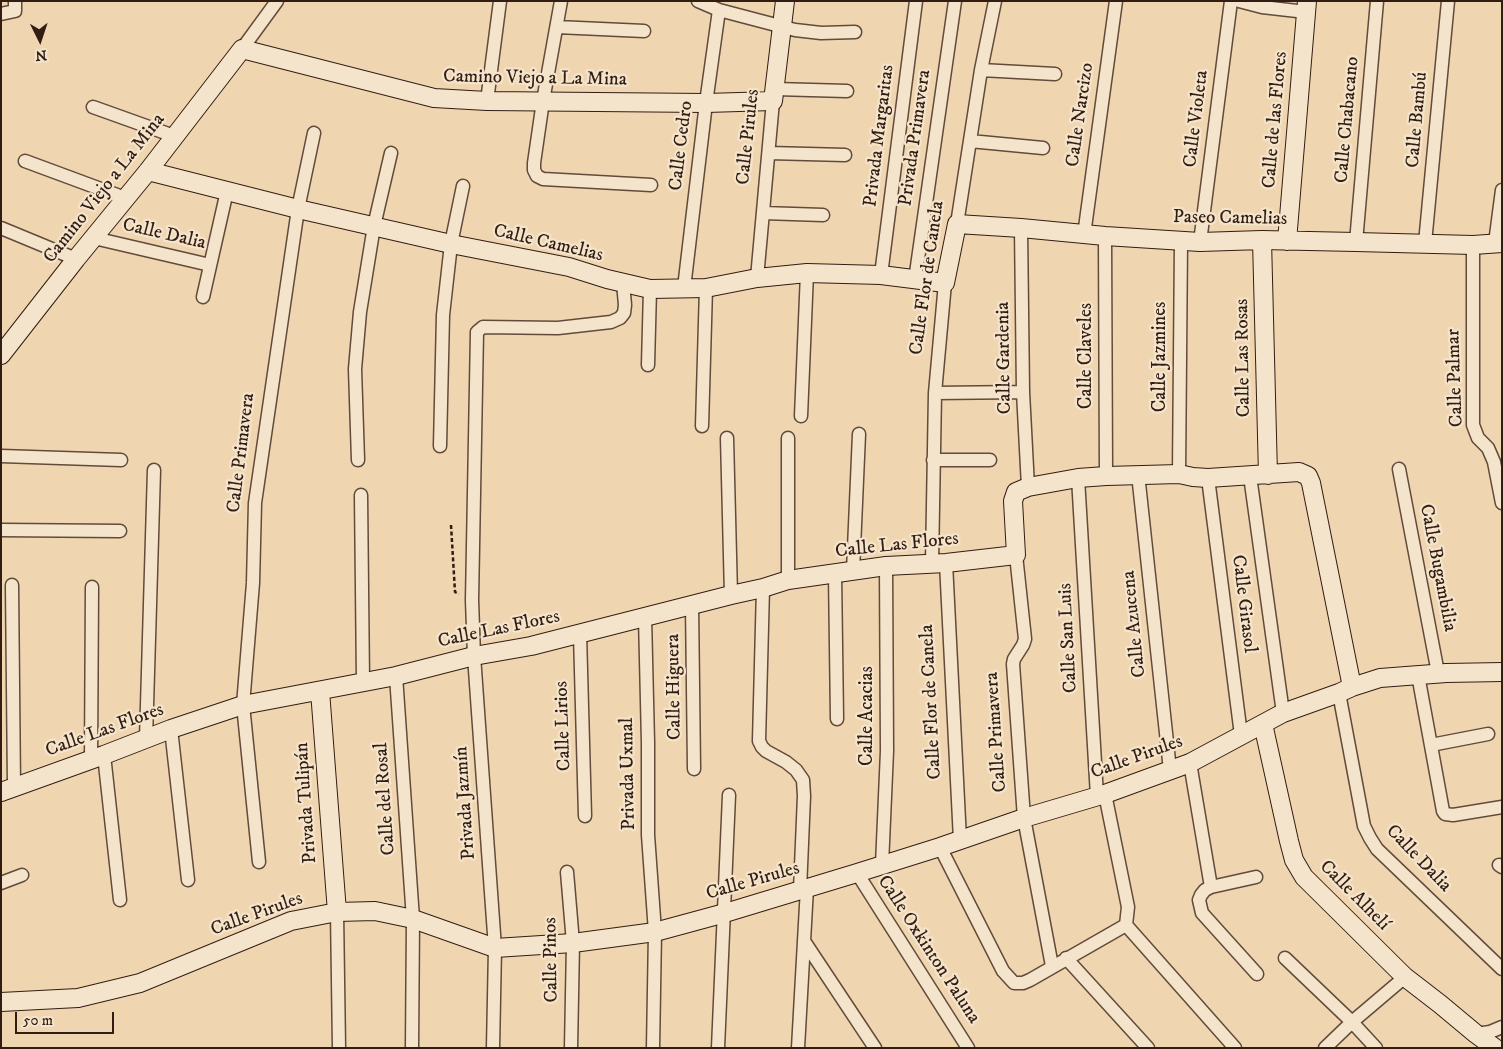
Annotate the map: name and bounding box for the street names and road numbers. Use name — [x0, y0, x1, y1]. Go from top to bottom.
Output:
street label: Calle de las Flores — [1259, 51, 1293, 189]
street label: Calle Chabacano — [1331, 56, 1365, 184]
street label: Calle Narcizo — [1062, 62, 1100, 168]
street label: Privada Margaritas — [860, 64, 900, 208]
street label: Camino Viejo a La Mina — [443, 66, 627, 92]
street label: Privada Primavera — [895, 68, 937, 208]
street label: Calle Violeta — [1180, 69, 1214, 169]
street label: Calle Bambú — [1402, 71, 1434, 169]
street label: Calle Pirules — [733, 88, 765, 186]
street label: Calle Cedro — [665, 100, 699, 192]
street label: Camino Viejo a La Mina — [39, 110, 171, 268]
street label: Calle Flor de Canela — [906, 200, 950, 356]
street label: Paseo Camelias — [1173, 207, 1287, 231]
street label: Calle Dalia — [120, 214, 208, 256]
street label: Calle Camelias — [491, 220, 605, 268]
street label: Calle Las Rosas — [1232, 298, 1256, 418]
street label: Calle Gardenia — [993, 302, 1017, 414]
street label: Calle Jazmines — [1150, 302, 1172, 412]
street label: Calle Claveles — [1076, 303, 1098, 409]
street label: Calle Palmar — [1443, 329, 1469, 427]
street label: Calle Primavera — [223, 392, 261, 514]
street label: Calle Bugambilia — [1413, 502, 1461, 634]
street label: Calle Las Flores — [834, 528, 960, 564]
street label: Calle Girasol — [1226, 554, 1260, 654]
street label: Calle Azucena — [1118, 569, 1152, 679]
street label: Calle San Luis — [1055, 582, 1083, 694]
street label: Calle Las Flores — [436, 606, 562, 654]
street label: Calle Flor de Canela — [917, 624, 947, 780]
street label: Calle Higuera — [663, 634, 687, 740]
street label: Calle Acacias — [857, 666, 879, 766]
street label: Calle Primavera — [981, 671, 1013, 793]
street label: Calle Lirios — [551, 681, 577, 771]
street label: Calle Las Flores — [43, 699, 167, 763]
street label: Privada Uxmal — [617, 717, 641, 831]
street label: Calle Pirules — [1088, 731, 1186, 785]
street label: Privada Tulipán — [291, 742, 323, 864]
street label: Calle del Rosal — [371, 742, 401, 856]
street label: Privada Jazmín — [451, 746, 481, 860]
street label: Calle Dalia — [1380, 821, 1456, 897]
street label: Calle Alhelí — [1314, 856, 1394, 936]
street label: Calle Pirules — [704, 858, 802, 906]
street label: Calle Oxkinton Paluna — [872, 872, 984, 1028]
street label: Calle Pirules — [208, 888, 306, 942]
street label: Calle Pinos — [540, 917, 564, 1003]

